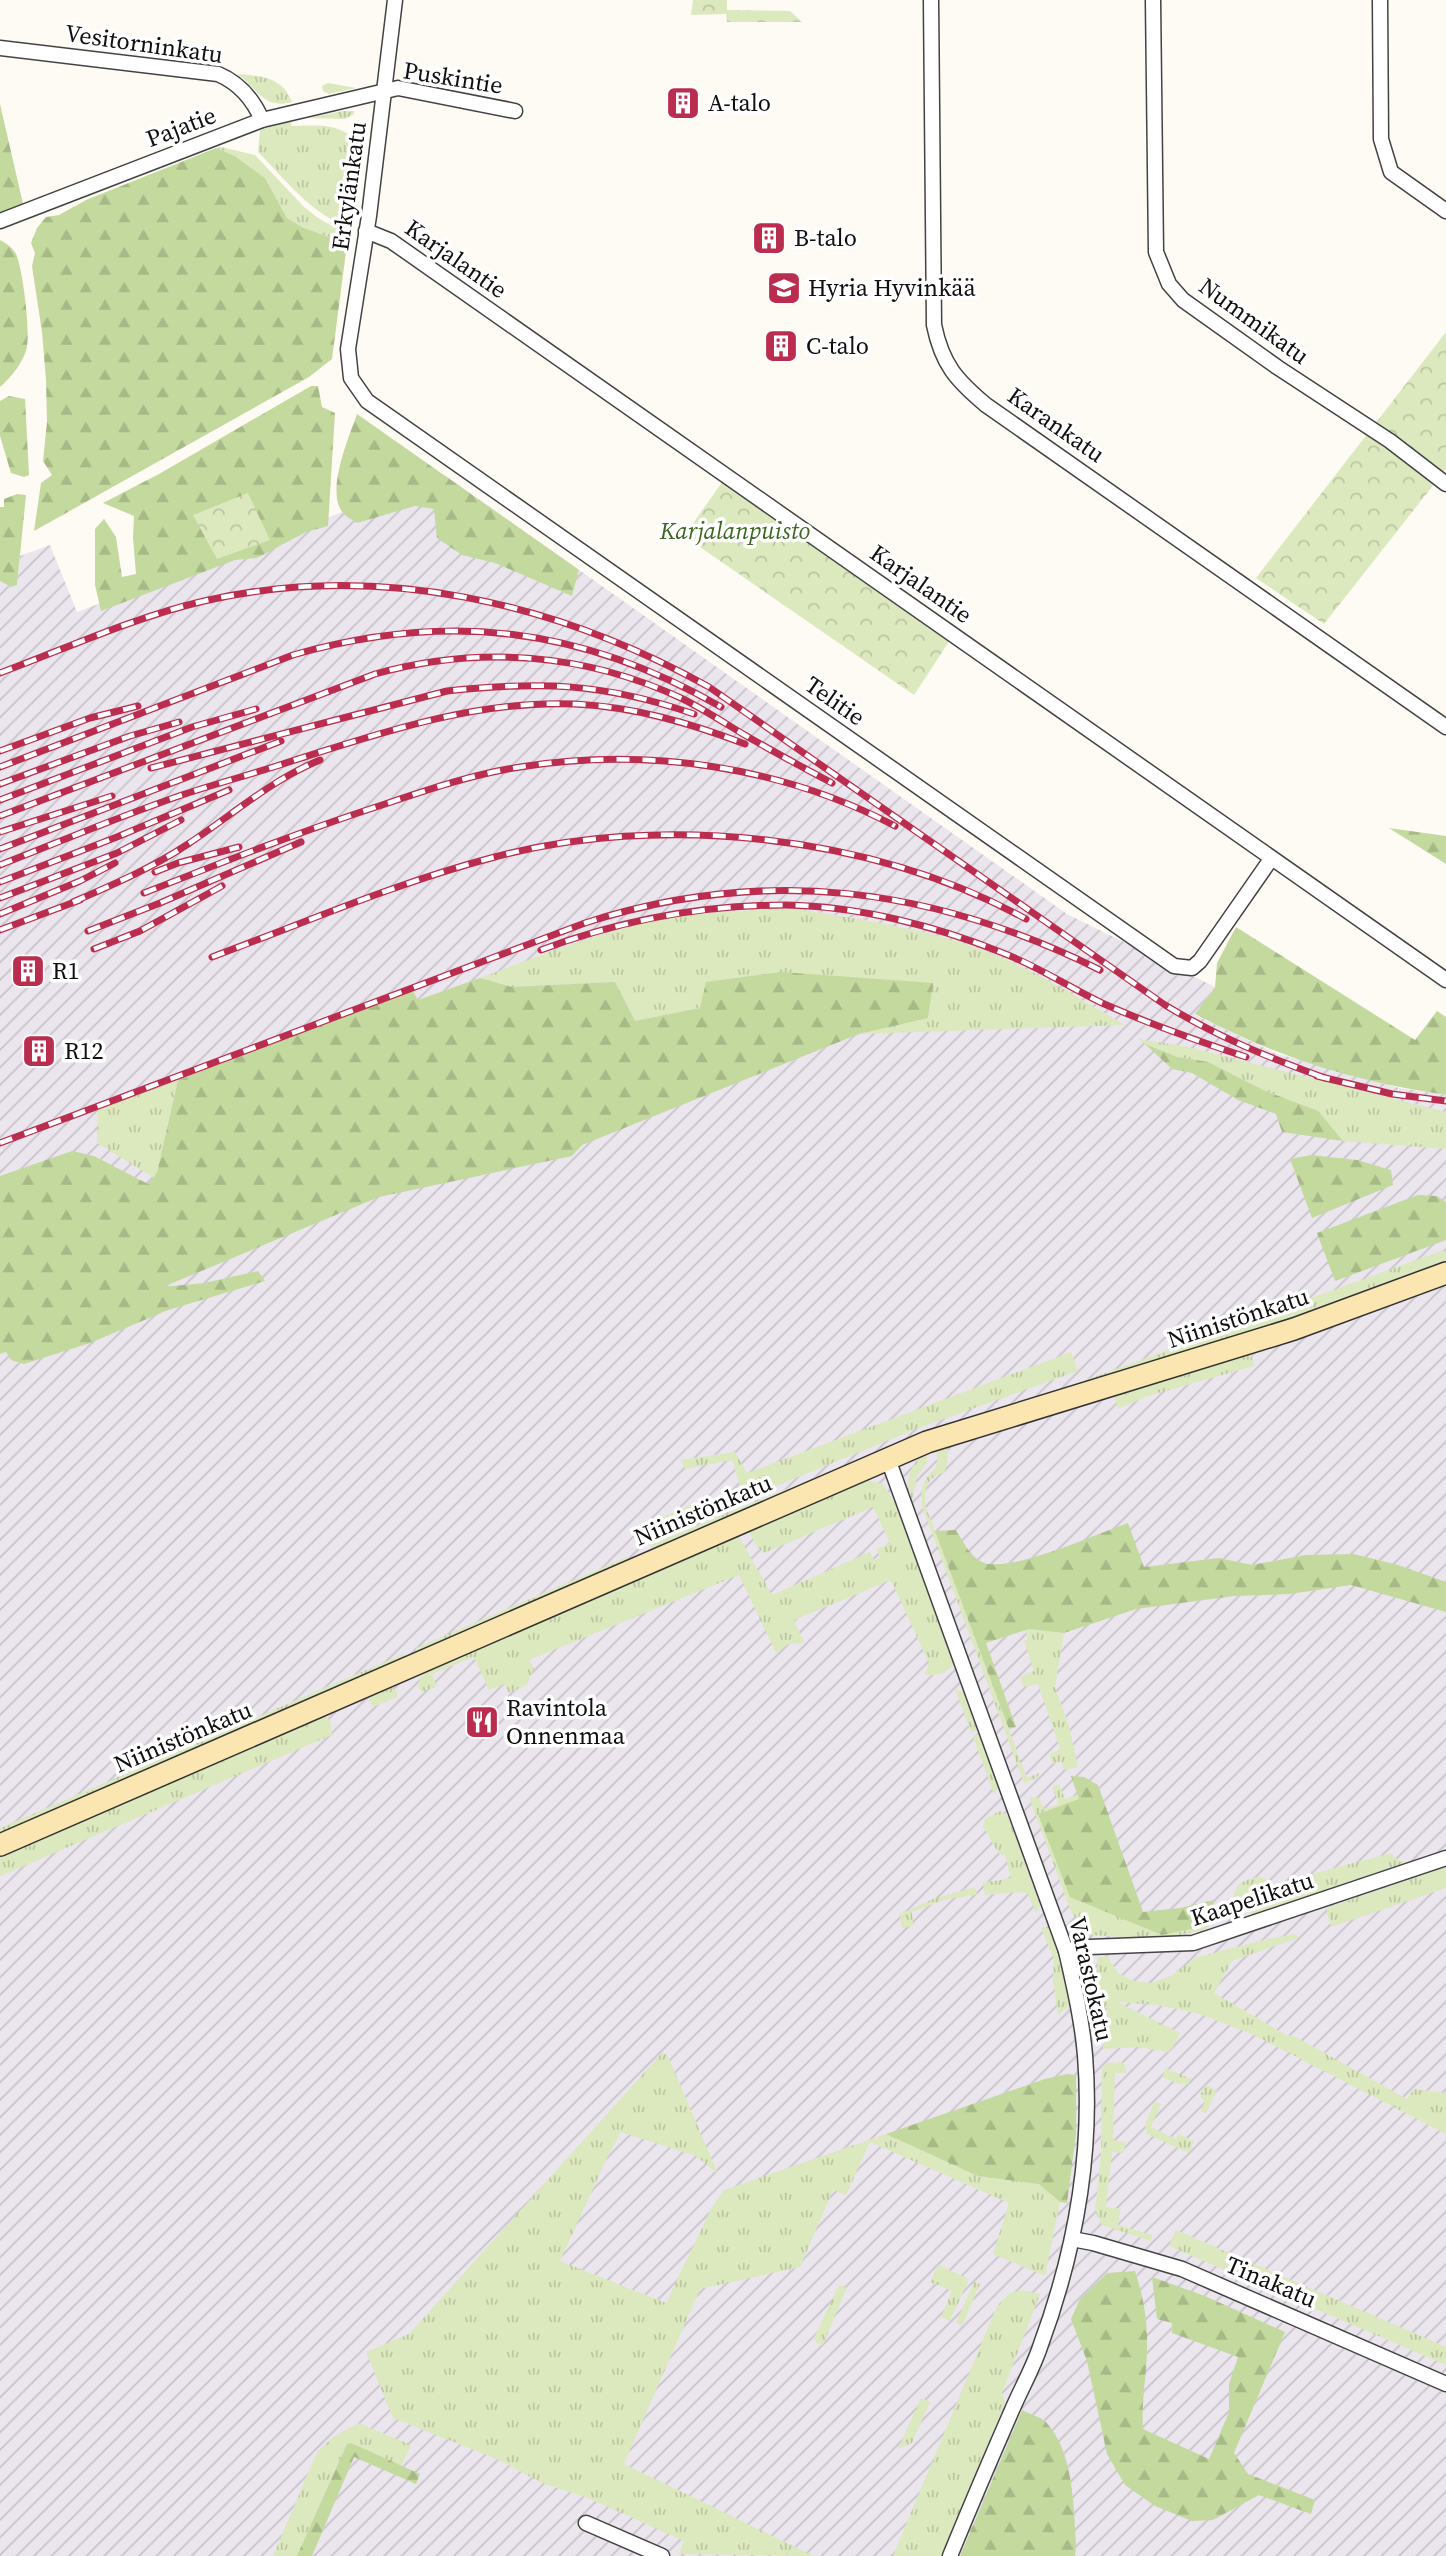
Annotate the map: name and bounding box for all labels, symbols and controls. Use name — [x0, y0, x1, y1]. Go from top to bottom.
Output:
street label: Vesitorninkatu — [63, 16, 225, 71]
street label: Puskintie — [401, 53, 505, 102]
building icon: A-talo — [664, 84, 702, 122]
place label: A-talo — [708, 86, 771, 119]
street label: Pajatie — [141, 98, 221, 155]
street label: Erkylänkatu — [323, 119, 374, 253]
street label: Karjalantie — [399, 211, 514, 306]
building icon: B-talo — [750, 219, 788, 257]
place label: B-talo — [794, 221, 857, 254]
school or university icon: Hyria Hyvinkää — [765, 269, 803, 307]
street label: Nummikatu — [1193, 269, 1316, 372]
place label: Hyria Hyvinkää — [808, 271, 976, 304]
building icon: C-talo — [762, 327, 800, 365]
place label: C-talo — [806, 329, 869, 362]
street label: Karankatu — [1001, 379, 1111, 470]
park label: Karjalanpuisto — [659, 514, 811, 547]
street label: Karjalantie — [864, 536, 979, 631]
street label: Telitie — [799, 668, 872, 733]
building icon: R1 — [9, 952, 47, 990]
place label: R1 — [52, 954, 80, 987]
building icon: R12 — [20, 1032, 58, 1070]
place label: R12 — [64, 1034, 104, 1067]
street label: Niinistönkatu — [1163, 1279, 1313, 1356]
street label: Niinistönkatu — [629, 1466, 777, 1553]
place label: Ravintola Onnenmaa — [506, 1691, 626, 1752]
street label: Niinistönkatu — [109, 1693, 257, 1780]
restaurant icon: Ravintola Onnenmaa — [463, 1703, 501, 1741]
street label: Kaapelikatu — [1186, 1863, 1317, 1934]
street label: Varastokatu — [1061, 1913, 1122, 2044]
street label: Tinakatu — [1221, 2248, 1322, 2315]

